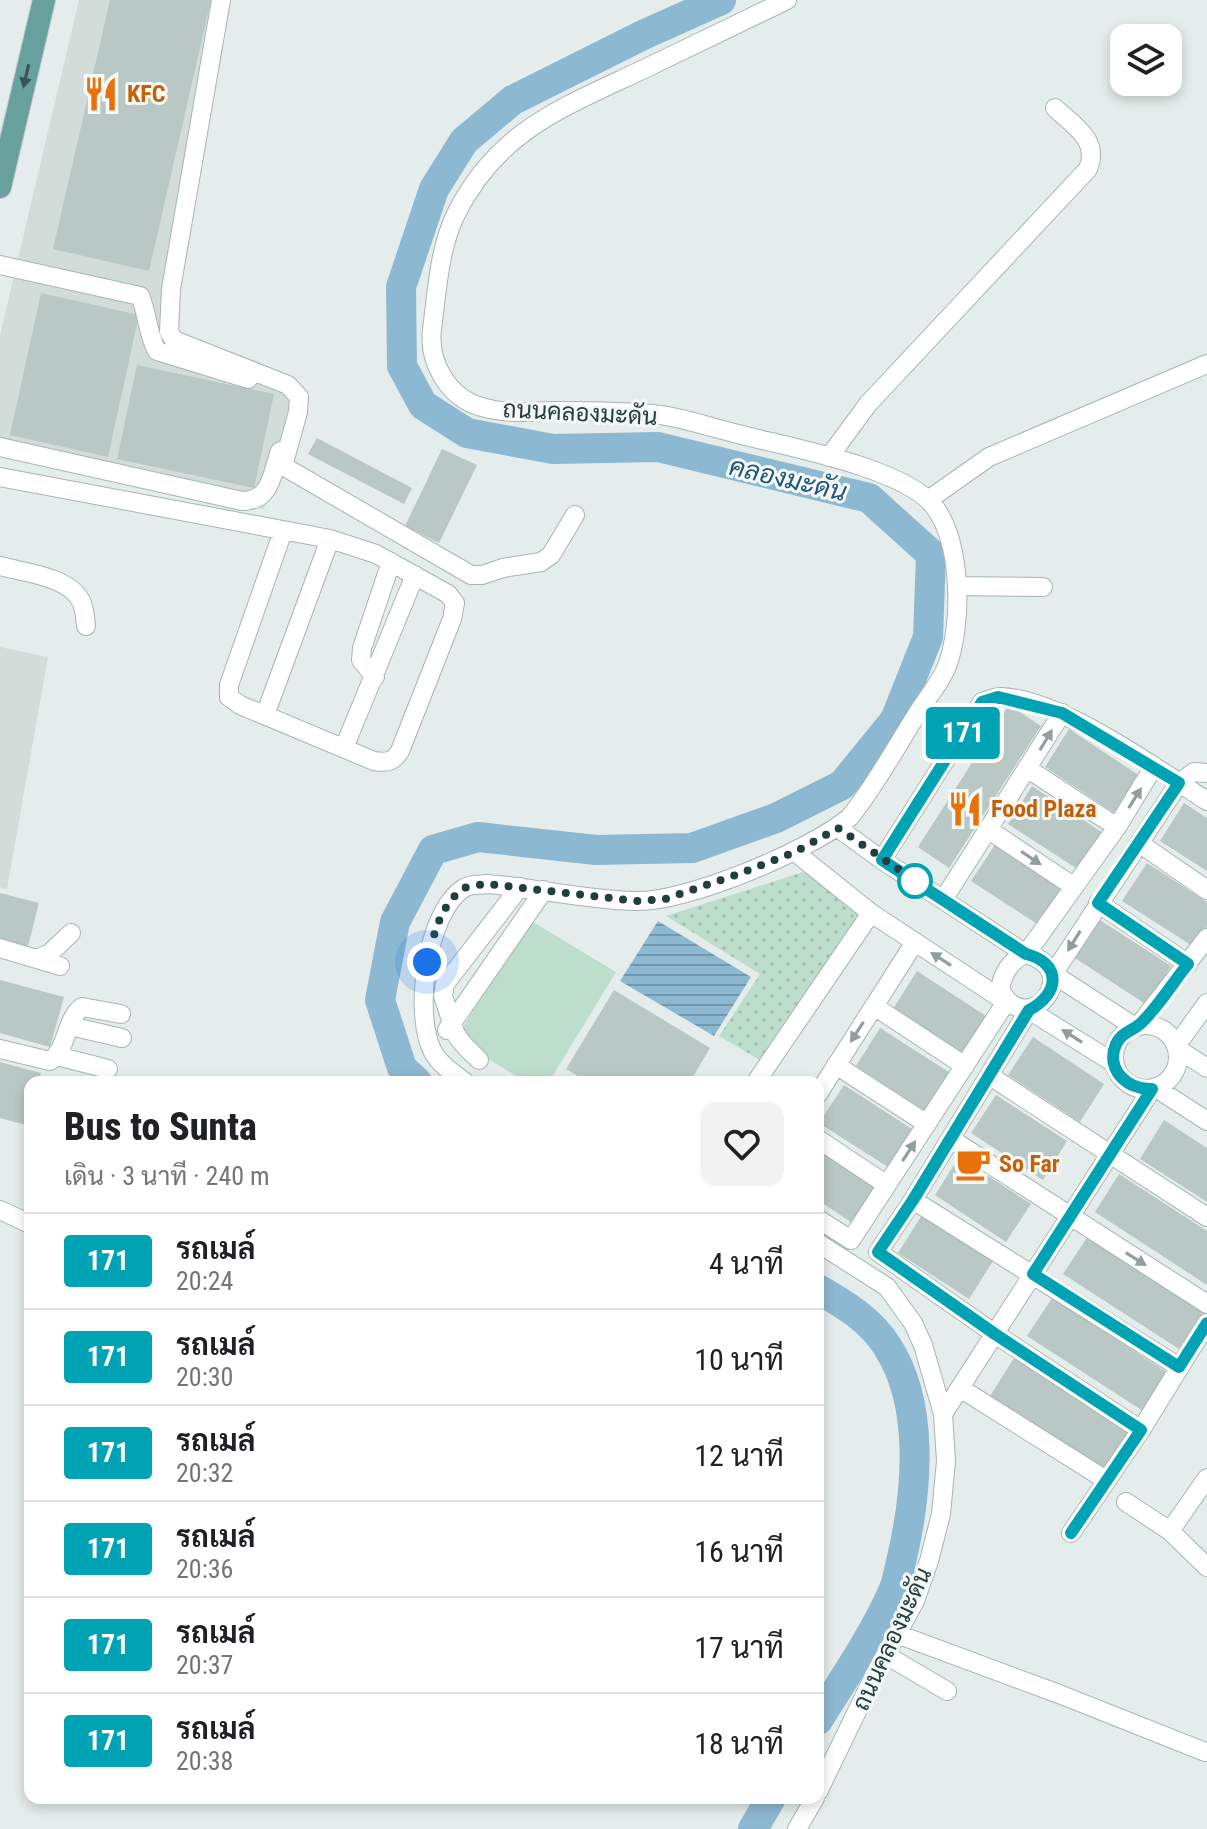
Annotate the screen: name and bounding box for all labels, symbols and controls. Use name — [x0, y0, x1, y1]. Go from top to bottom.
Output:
map controls — [1110, 24, 1182, 96]
button: layers — [1110, 24, 1182, 96]
one-way arrow — [19, 64, 32, 89]
restaurant icon: KFC — [82, 75, 120, 113]
place label: KFC — [127, 80, 165, 108]
street label: ถนนคลองมะดัน — [502, 395, 658, 431]
water label: คลองมะดัน — [726, 450, 850, 507]
line badge: 171 — [917, 707, 1009, 759]
text: 171 — [942, 716, 984, 749]
one-way arrow — [1039, 729, 1053, 751]
one-way arrow — [1127, 787, 1141, 809]
restaurant icon: Food Plaza — [946, 790, 984, 828]
place label: Food Plaza — [991, 795, 1097, 823]
one-way arrow — [1020, 850, 1042, 865]
unlabelled marker — [898, 864, 932, 898]
one-way arrow — [1067, 931, 1082, 952]
your location — [407, 942, 447, 982]
one-way arrow — [930, 953, 952, 967]
one-way arrow — [850, 1021, 865, 1042]
one-way arrow — [1061, 1030, 1083, 1044]
button: heart — [700, 1102, 784, 1186]
text: Bus to Sunta — [64, 1105, 257, 1149]
one-way arrow — [902, 1140, 916, 1162]
cafe icon: So Far — [954, 1145, 992, 1183]
place label: So Far — [999, 1150, 1060, 1178]
text: เดิน · 3 นาที · 240 m — [64, 1161, 270, 1191]
text: รถเมล์ — [176, 1231, 256, 1266]
text: 171 — [87, 1244, 129, 1277]
text: 4 นาที — [709, 1246, 784, 1281]
one-way arrow — [1125, 1252, 1147, 1266]
text: 20:24 — [176, 1266, 233, 1296]
text: รถเมล์ — [176, 1327, 256, 1362]
text: 171 — [87, 1340, 129, 1373]
text: 10 นาที — [694, 1342, 784, 1377]
text: 20:30 — [176, 1362, 233, 1392]
text: รถเมล์ — [176, 1423, 256, 1458]
text: 171 — [87, 1436, 129, 1469]
text: 12 นาที — [694, 1438, 784, 1473]
text: 20:32 — [176, 1458, 233, 1488]
text: รถเมล์ — [176, 1519, 256, 1554]
text: 171 — [87, 1532, 129, 1565]
text: 16 นาที — [694, 1534, 784, 1569]
text: 20:36 — [176, 1554, 233, 1584]
street label: ถนนคลองมะดัน — [847, 1563, 937, 1715]
text: รถเมล์ — [176, 1615, 256, 1650]
text: 171 — [87, 1628, 129, 1661]
text: 17 นาที — [694, 1630, 784, 1665]
text: 20:37 — [176, 1650, 233, 1680]
text: รถเมล์ — [176, 1711, 256, 1746]
text: 171 — [87, 1724, 129, 1757]
text: 18 นาที — [694, 1726, 784, 1761]
text: 20:38 — [176, 1746, 233, 1776]

